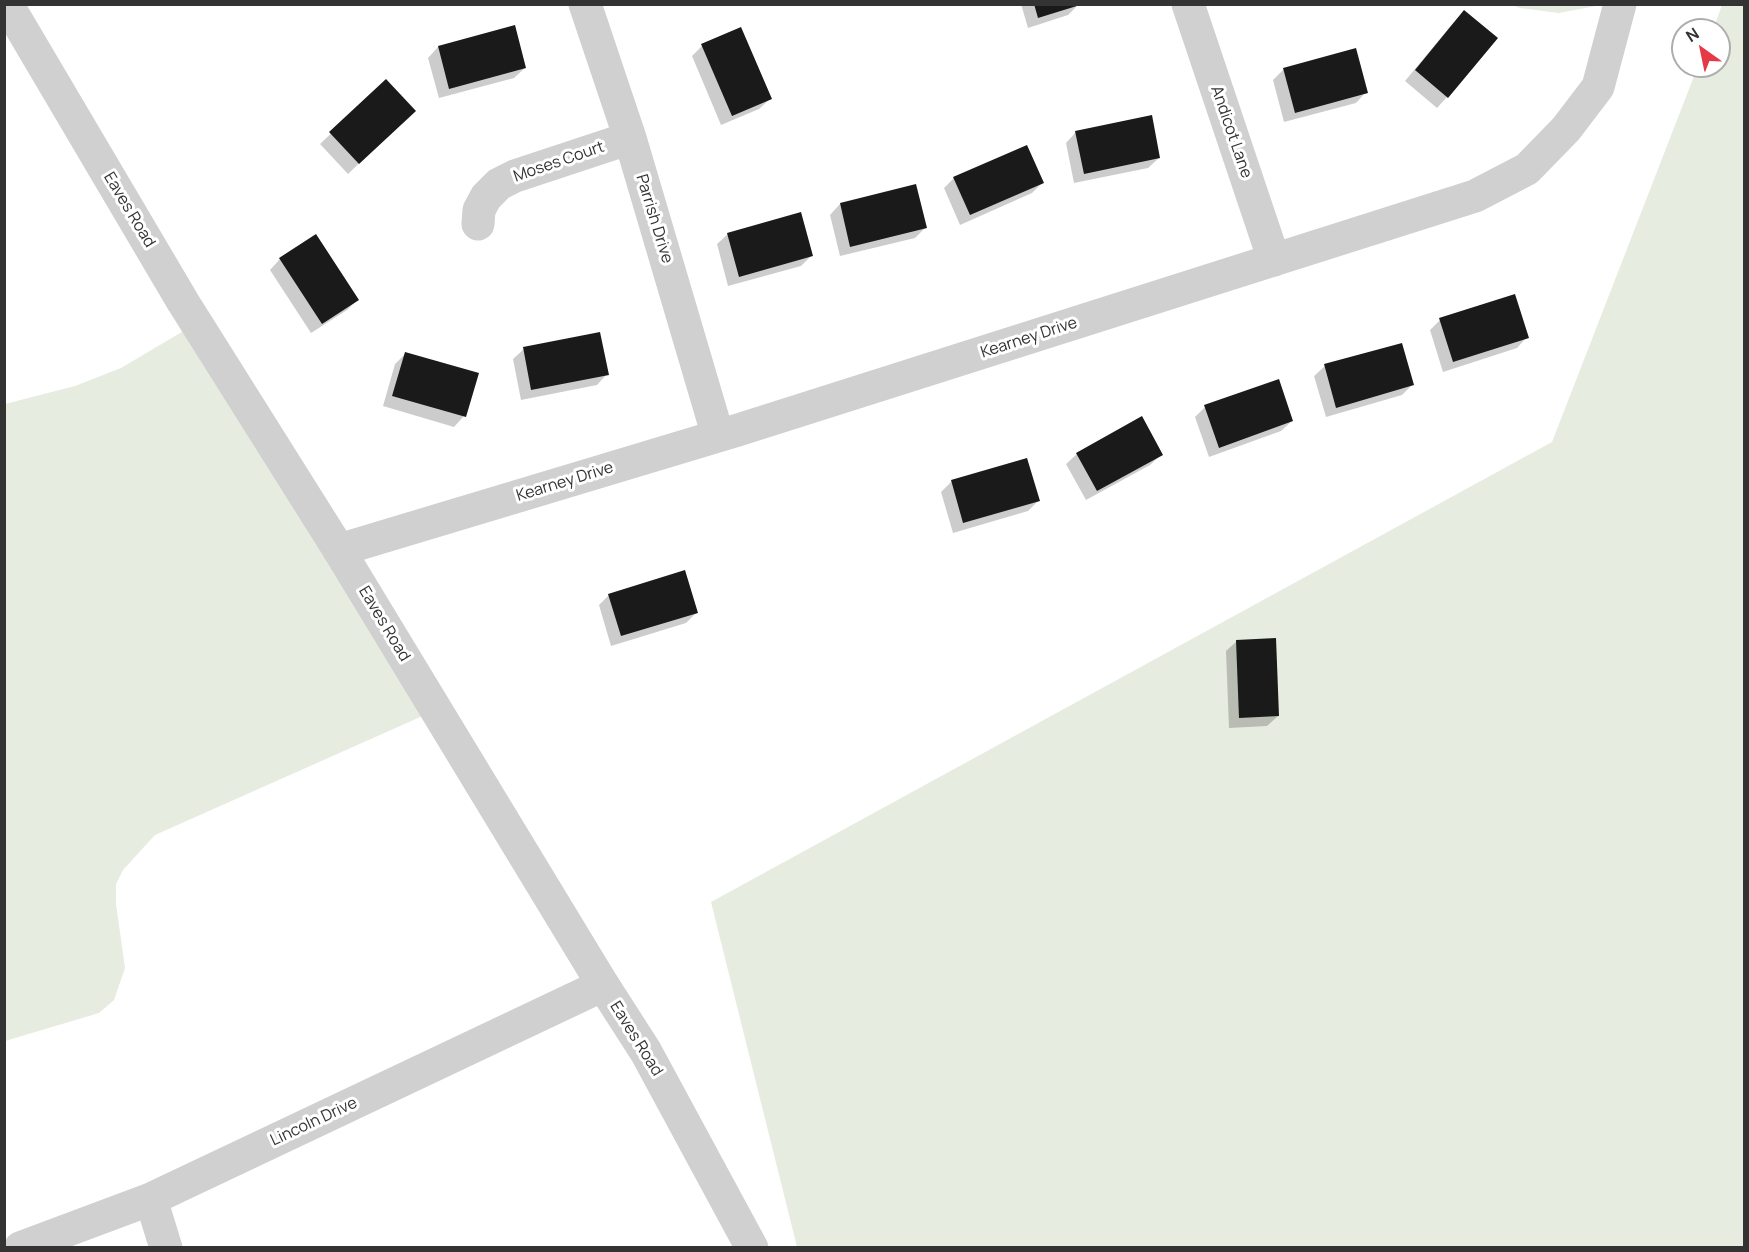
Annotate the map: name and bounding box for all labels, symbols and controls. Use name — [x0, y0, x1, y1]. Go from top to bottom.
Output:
north arrow — [1671, 18, 1731, 78]
text: N — [1681, 22, 1703, 47]
street label: Andicot Lane — [1206, 83, 1256, 181]
street label: Moses Court — [511, 137, 607, 187]
street label: Eaves Road — [99, 169, 159, 251]
street label: Parrish Drive — [631, 172, 677, 266]
street label: Kearney Drive — [978, 313, 1080, 363]
street label: Kearney Drive — [514, 458, 616, 506]
street label: Eaves Road — [354, 583, 414, 665]
street label: Eaves Road — [606, 998, 666, 1080]
street label: Lincoln Drive — [268, 1094, 360, 1150]

